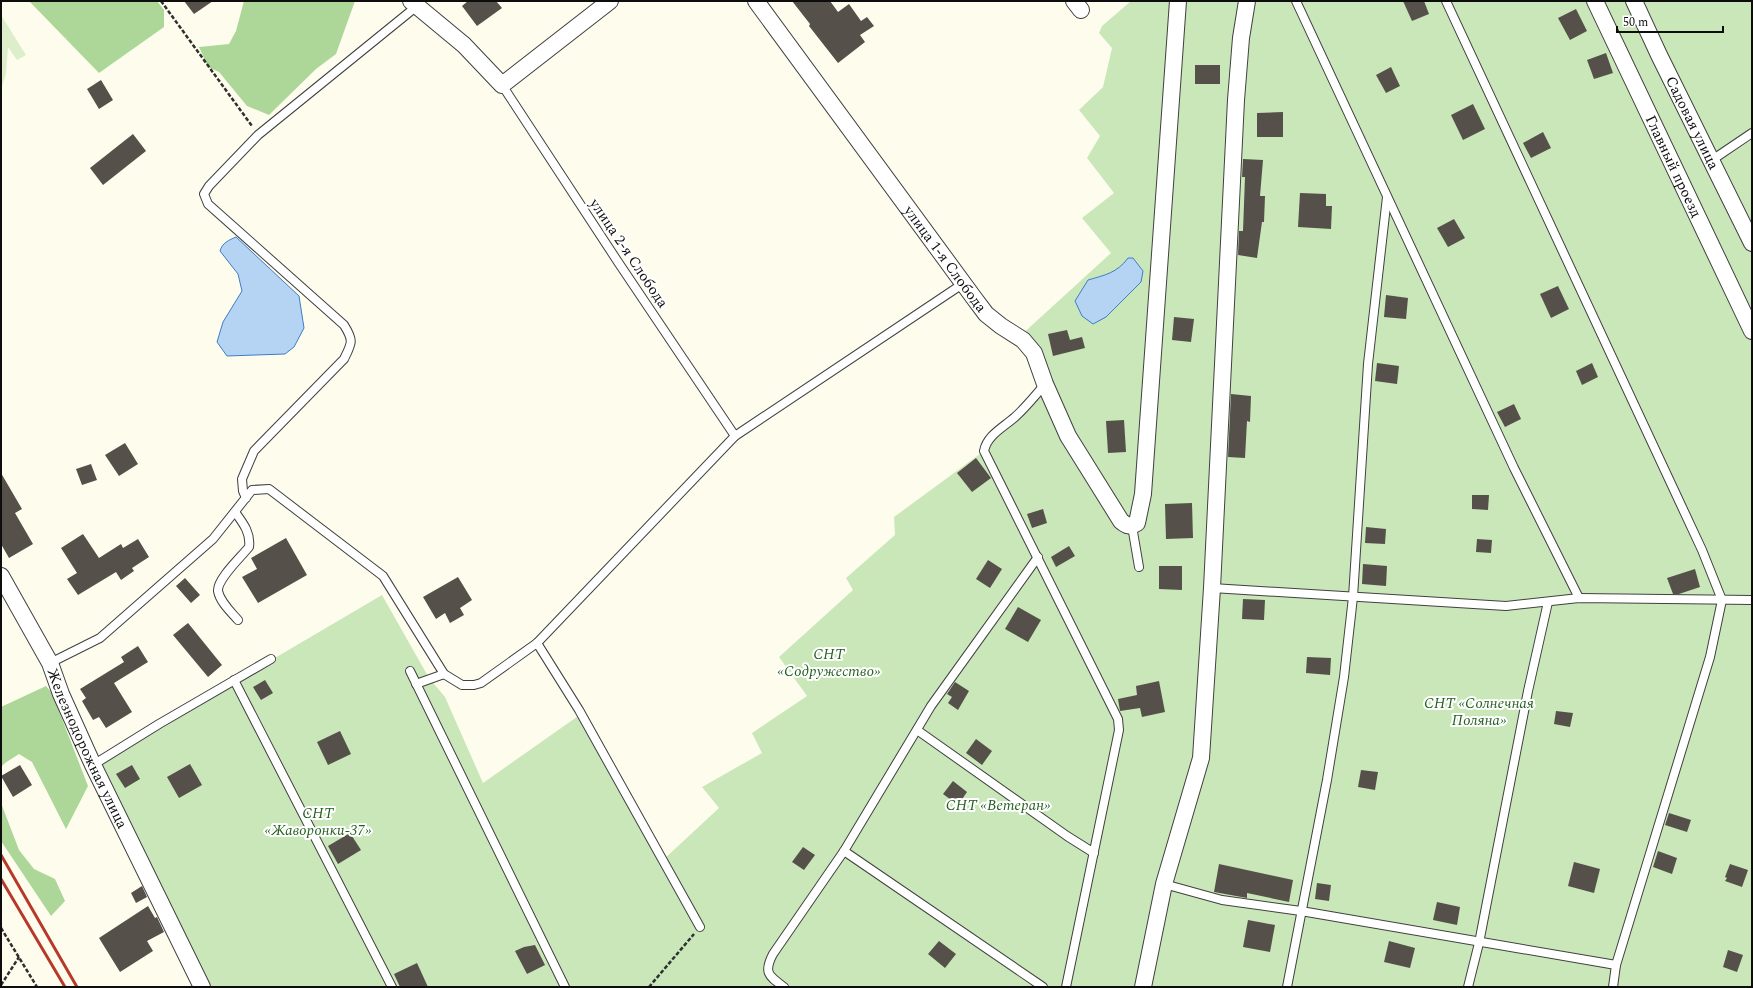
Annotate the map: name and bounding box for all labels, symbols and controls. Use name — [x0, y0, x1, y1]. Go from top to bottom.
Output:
scale bar — [1617, 8, 1723, 34]
text: 50 m — [1623, 13, 1648, 32]
street label: Садовая улица — [1659, 72, 1725, 174]
street label: Главный проезд — [1639, 111, 1707, 222]
street label: улица 2-я Слобода — [583, 193, 674, 313]
street label: улица 1-я Слобода — [897, 200, 993, 318]
park label: СНТ «Содружество» — [778, 643, 881, 683]
street label: Железнодорожная улица — [41, 665, 134, 833]
park label: СНТ «Солнечная Поляна» — [1424, 692, 1534, 732]
park label: СНТ «Ветеран» — [946, 794, 1051, 817]
park label: СНТ «Жаворонки-37» — [265, 802, 372, 842]

